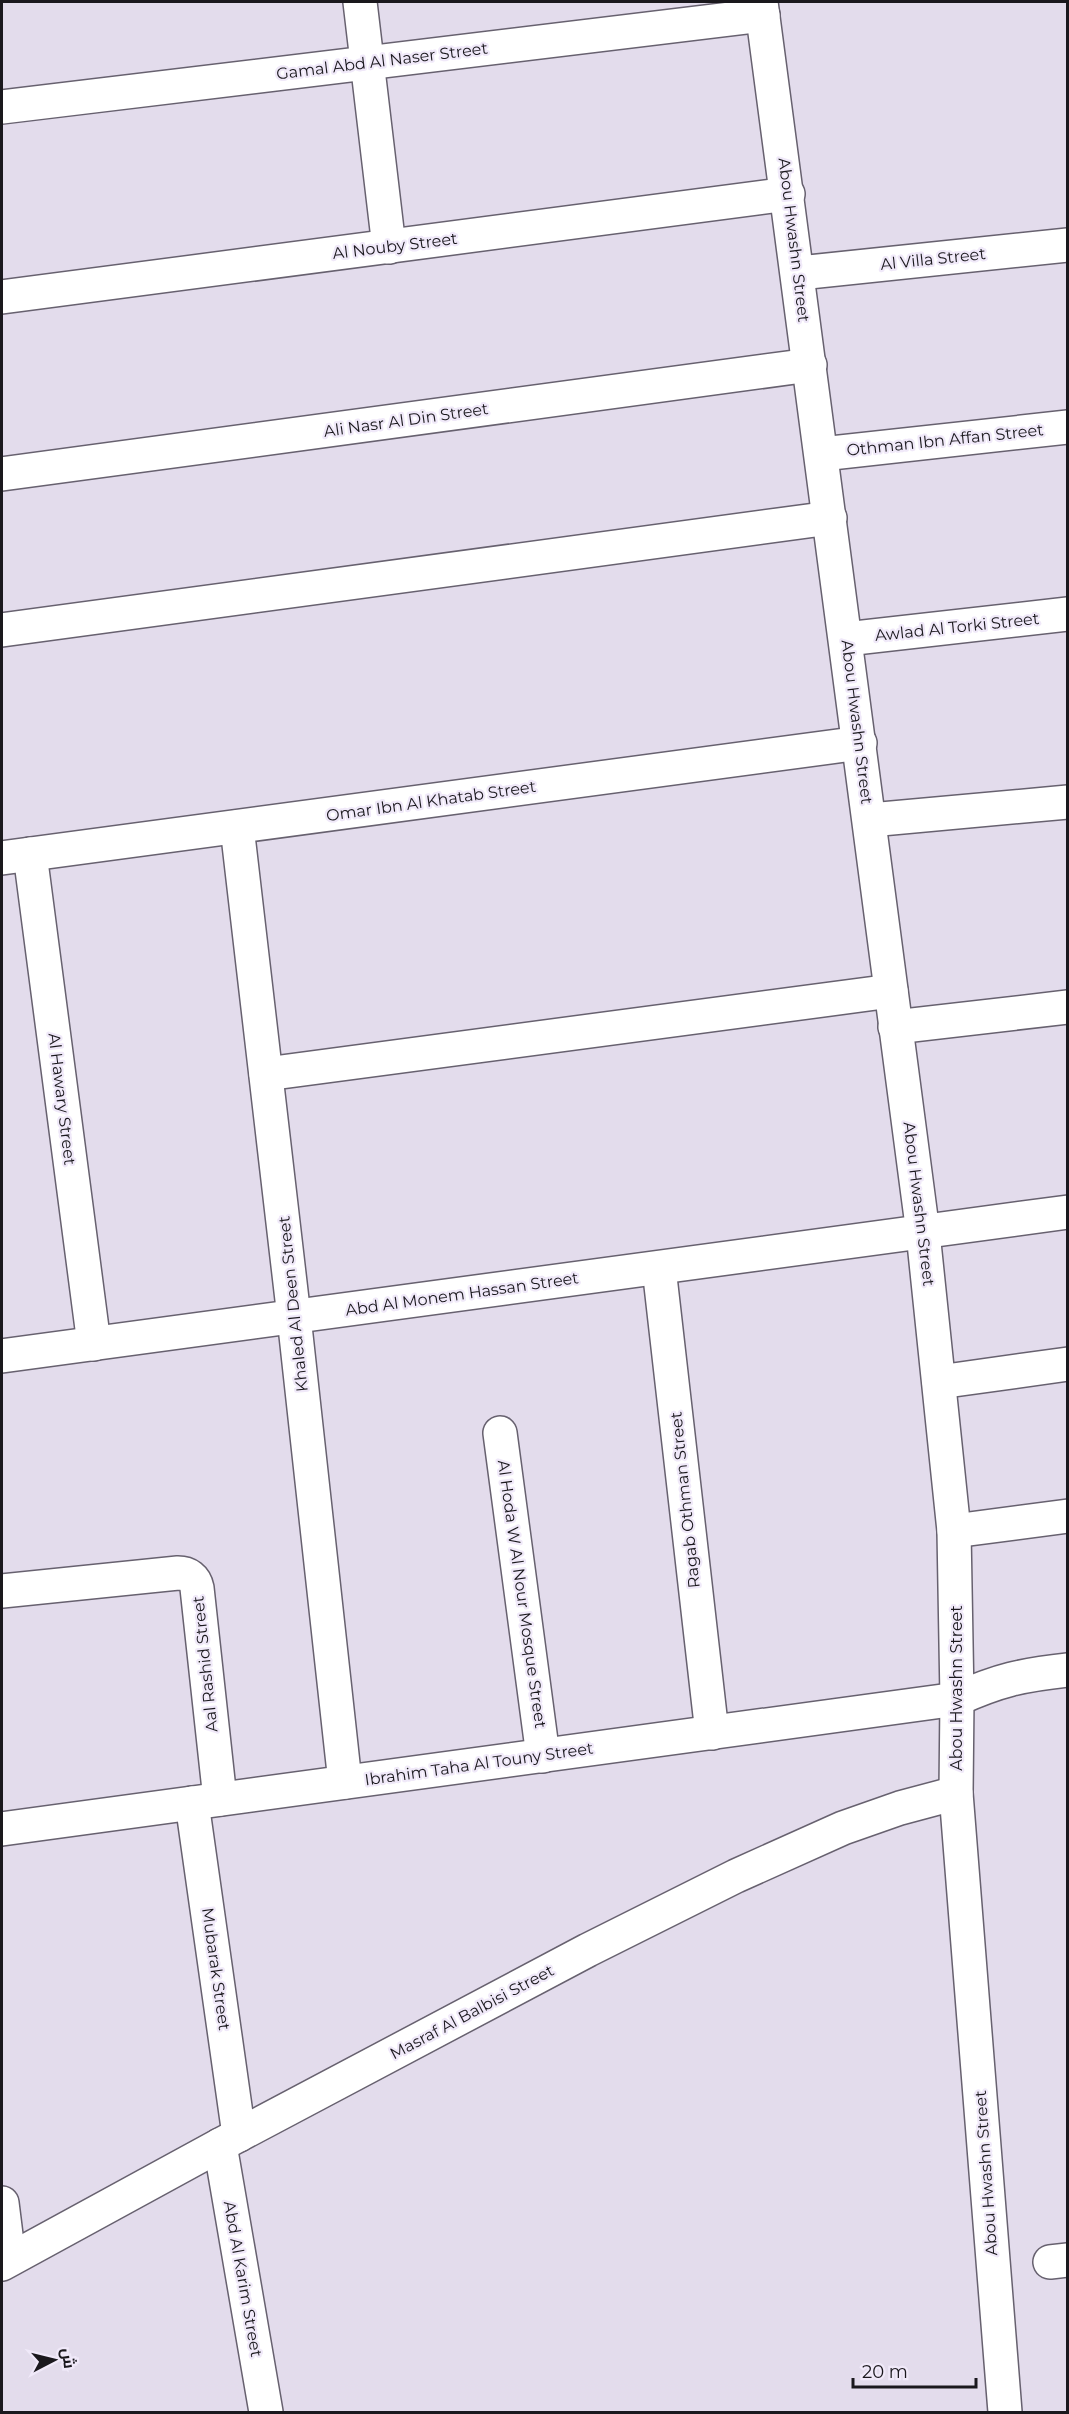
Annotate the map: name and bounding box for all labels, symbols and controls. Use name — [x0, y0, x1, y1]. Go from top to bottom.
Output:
street label: Gamal Abd Al Naser Street — [275, 39, 489, 83]
street label: Abou Hwashn Street — [774, 157, 814, 324]
street label: Al Nouby Street — [331, 229, 459, 263]
street label: Al Villa Street — [879, 244, 987, 274]
street label: Ali Nasr Al Din Street — [322, 399, 490, 441]
street label: Othman Ibn Affan Street — [846, 420, 1045, 460]
street label: Awlad Al Torki Street — [874, 609, 1041, 645]
street label: Abou Hwashn Street — [837, 639, 877, 806]
street label: Omar Ibn Al Khatab Street — [325, 777, 538, 825]
street label: Al Hawary Street — [44, 1032, 80, 1167]
street label: Abou Hwashn Street — [899, 1121, 939, 1288]
street label: Khaled Al Deen Street — [274, 1215, 312, 1393]
street label: Abd Al Monem Hassan Street — [344, 1268, 580, 1320]
street label: Ragab Othman Street — [666, 1411, 704, 1589]
street label: Al Hoda W Al Nour Mosque Street — [494, 1459, 550, 1730]
street label: Aal Rashid Street — [188, 1595, 222, 1733]
street label: Abou Hwashn Street — [947, 1605, 966, 1771]
street label: Ibrahim Taha Al Touny Street — [364, 1738, 595, 1789]
street label: Mubarak Street — [198, 1906, 234, 2032]
street label: Masraf Al Balbisi Street — [387, 1960, 558, 2063]
street label: Abou Hwashn Street — [971, 2089, 1001, 2256]
street label: Abd Al Karim Street — [220, 2200, 266, 2359]
north arrow — [24, 2330, 84, 2390]
text: ش — [58, 2347, 79, 2370]
scale bar — [853, 2351, 976, 2389]
text: 20 m — [862, 2361, 908, 2383]

